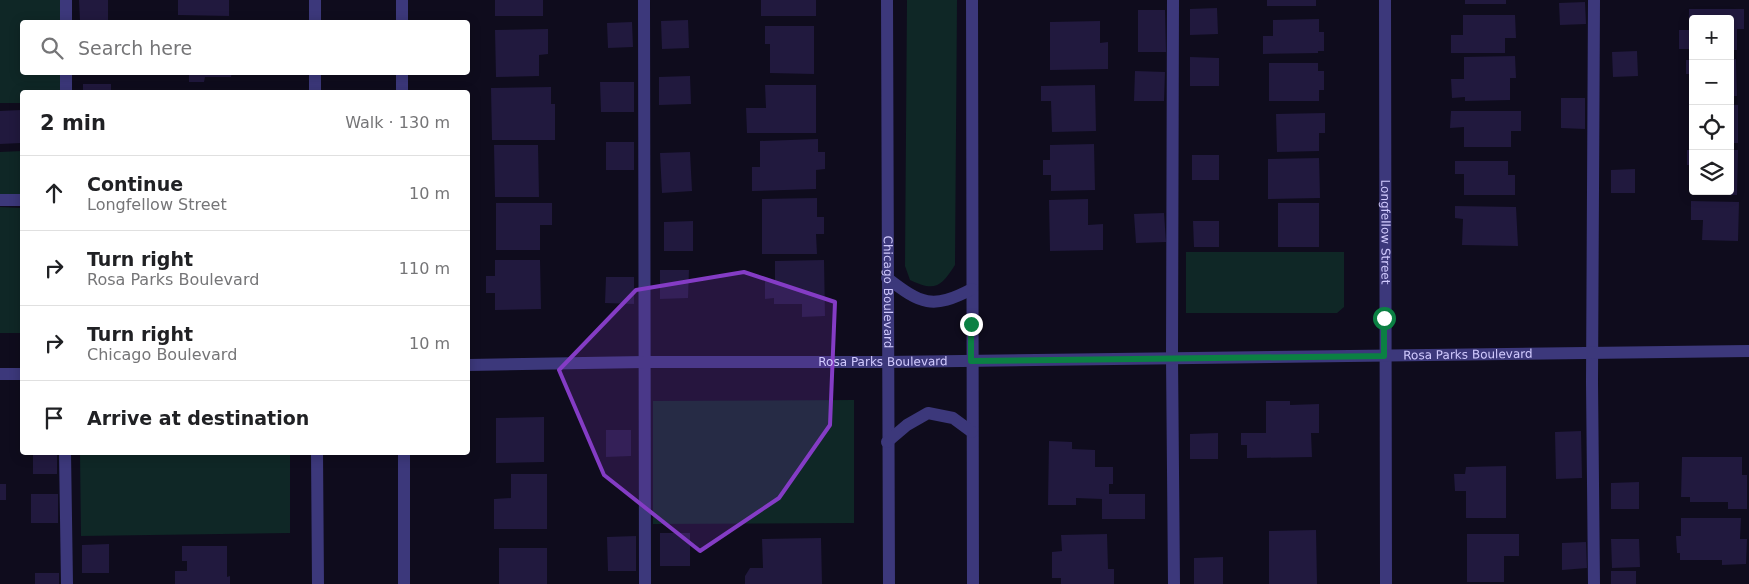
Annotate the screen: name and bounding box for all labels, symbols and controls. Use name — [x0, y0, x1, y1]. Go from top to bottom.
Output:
map controls — [1689, 15, 1734, 195]
button: + — [1689, 15, 1734, 60]
search box — [20, 20, 470, 75]
icon: search — [38, 34, 66, 62]
text: Search here — [78, 37, 192, 59]
button: − — [1689, 60, 1734, 105]
button: locate — [1689, 105, 1734, 150]
text: 2 min — [40, 111, 106, 135]
text: Walk · 130 m — [345, 113, 450, 132]
button: layers — [1689, 150, 1734, 195]
text: Continue — [87, 173, 183, 195]
icon: ahead — [40, 179, 68, 207]
street label: Longfellow Street — [1378, 180, 1392, 285]
text: 10 m — [409, 184, 450, 203]
text: Longfellow Street — [87, 195, 227, 214]
street label: Chicago Boulevard — [881, 236, 895, 348]
text: Turn right — [87, 248, 193, 270]
icon: right — [40, 254, 68, 282]
text: 110 m — [399, 259, 450, 278]
text: Rosa Parks Boulevard — [87, 270, 259, 289]
route start — [1373, 307, 1396, 330]
route end — [960, 313, 983, 336]
text: Turn right — [87, 323, 193, 345]
icon: right — [40, 329, 68, 357]
text: 10 m — [409, 334, 450, 353]
text: Chicago Boulevard — [87, 345, 237, 364]
street label: Rosa Parks Boulevard — [1403, 347, 1533, 362]
street label: Rosa Parks Boulevard — [818, 354, 948, 369]
icon: arrive — [40, 404, 68, 432]
text: Arrive at destination — [87, 407, 309, 429]

